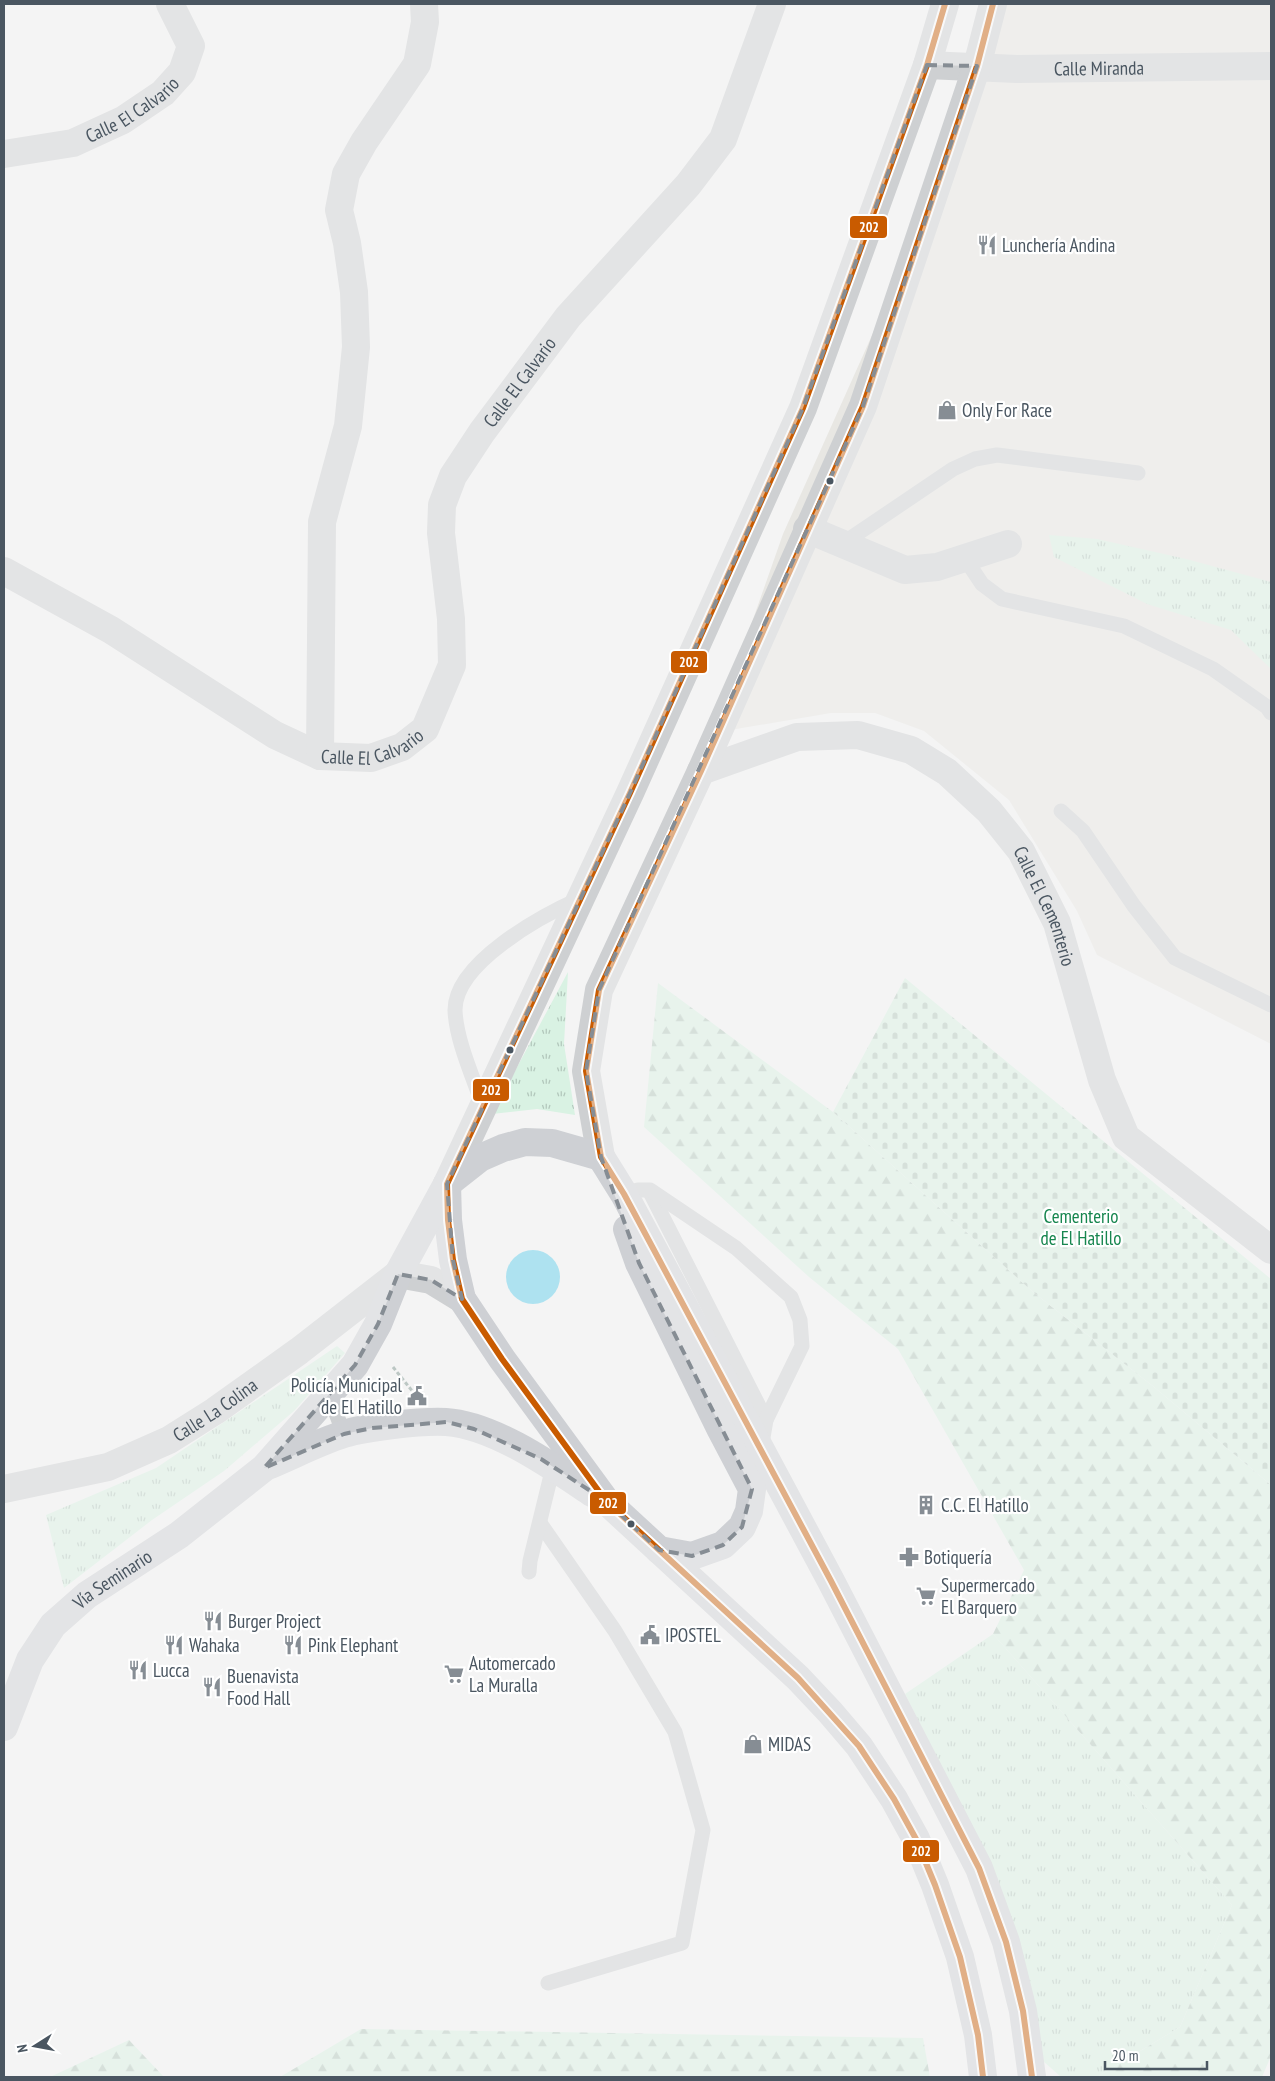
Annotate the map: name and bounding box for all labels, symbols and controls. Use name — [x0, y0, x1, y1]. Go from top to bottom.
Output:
street label: Calle Miranda — [1054, 56, 1144, 81]
street label: Calle El Calvario — [81, 72, 184, 148]
line badge: 202 — [849, 215, 888, 239]
text: 202 — [859, 218, 879, 236]
place label: Lunchería Andina — [1002, 233, 1115, 257]
restaurant icon: Lunchería Andina — [976, 234, 998, 256]
street label: Calle El Calvario — [478, 332, 561, 432]
place label: Only For Race — [962, 398, 1052, 422]
shop icon: Only For Race — [936, 399, 958, 421]
unlabelled marker — [825, 476, 835, 486]
line badge: 202 — [670, 650, 708, 674]
text: 202 — [679, 653, 699, 671]
street label: Calle El Calvario — [321, 723, 428, 770]
street label: Calle El Cementerio — [1008, 842, 1081, 969]
unlabelled marker — [505, 1045, 515, 1055]
line badge: 202 — [472, 1078, 510, 1102]
text: 202 — [481, 1081, 501, 1099]
park label: Cementerio de El Hatillo — [1041, 1204, 1121, 1250]
street label: Calle La Colina — [168, 1373, 262, 1447]
place label: Policía Municipal de El Hatillo — [291, 1373, 403, 1419]
public building icon: Policía Municipal de El Hatillo — [406, 1385, 428, 1407]
line badge: 202 — [589, 1491, 627, 1515]
place label: C.C. El Hatillo — [941, 1493, 1029, 1517]
text: 202 — [598, 1494, 618, 1512]
building icon: C.C. El Hatillo — [915, 1494, 937, 1516]
unlabelled marker — [626, 1519, 636, 1529]
street label: Vía Seminario — [67, 1544, 156, 1615]
place label: Botiquería — [924, 1545, 992, 1569]
pharmacy icon: Botiquería — [898, 1546, 920, 1568]
place label: Supermercado El Barquero — [941, 1573, 1035, 1619]
supermarket icon: Supermercado El Barquero — [915, 1585, 937, 1607]
place label: Burger Project — [228, 1609, 322, 1633]
restaurant icon: Burger Project — [202, 1610, 224, 1632]
place label: IPOSTEL — [665, 1623, 721, 1647]
public building icon: IPOSTEL — [639, 1624, 661, 1646]
place label: Wahaka — [189, 1633, 240, 1657]
place label: Pink Elephant — [308, 1633, 399, 1657]
restaurant icon: Wahaka — [163, 1634, 185, 1656]
restaurant icon: Pink Elephant — [282, 1634, 304, 1656]
place label: Automercado La Muralla — [469, 1651, 556, 1697]
place label: Lucca — [153, 1658, 190, 1682]
restaurant icon: Lucca — [127, 1659, 149, 1681]
supermarket icon: Automercado La Muralla — [443, 1663, 465, 1685]
place label: Buenavista Food Hall — [227, 1664, 299, 1710]
restaurant icon: Buenavista Food Hall — [201, 1676, 223, 1698]
place label: MIDAS — [768, 1732, 811, 1756]
shop icon: MIDAS — [742, 1733, 764, 1755]
line badge: 202 — [902, 1839, 940, 1863]
text: 202 — [911, 1842, 931, 1860]
north arrow — [10, 2021, 60, 2071]
scale bar — [1105, 2038, 1208, 2070]
text: N — [13, 2043, 32, 2054]
text: 20 m — [1112, 2046, 1138, 2065]

